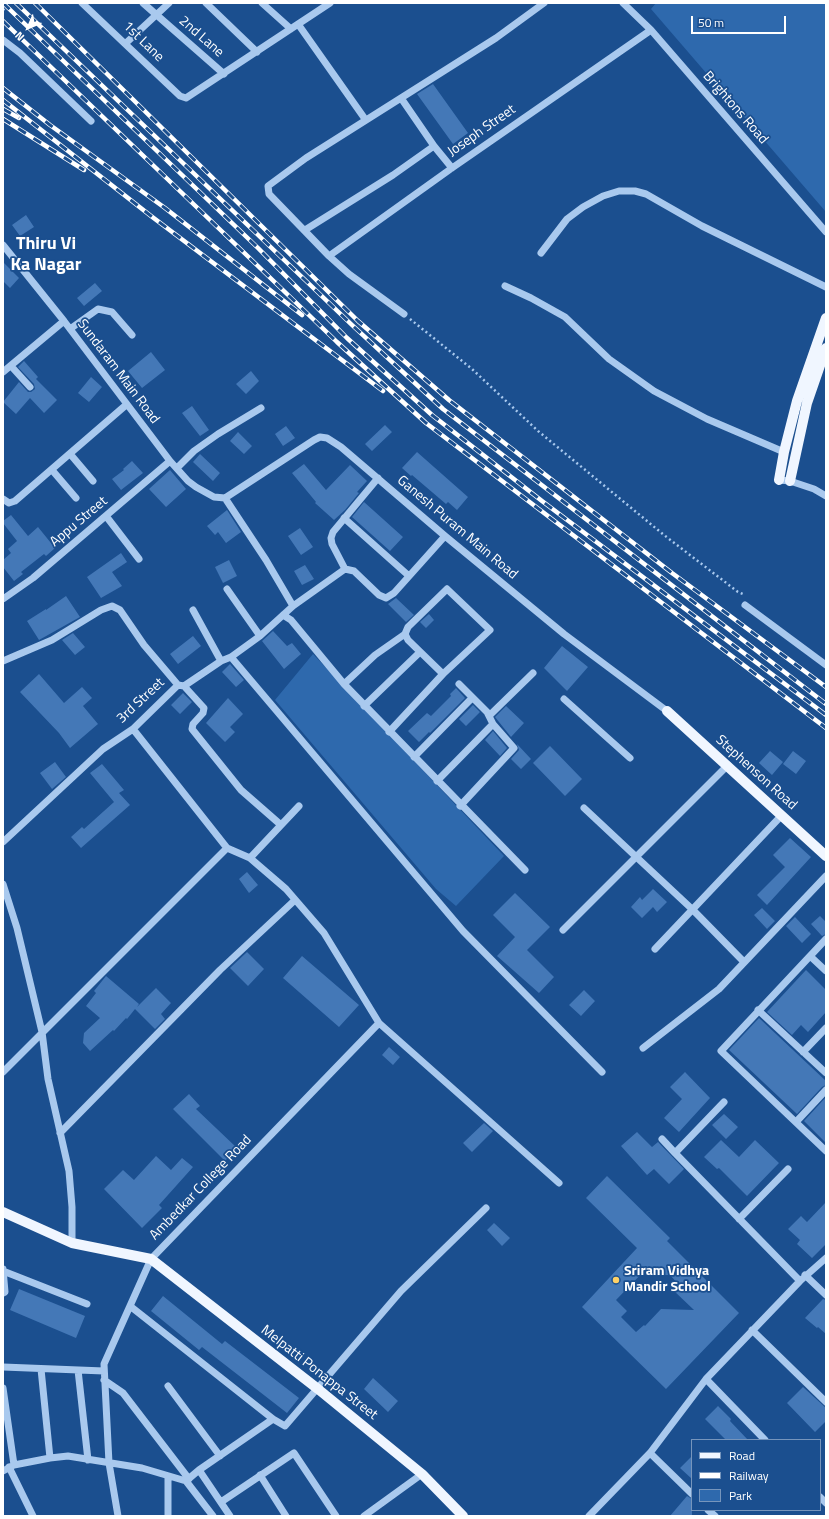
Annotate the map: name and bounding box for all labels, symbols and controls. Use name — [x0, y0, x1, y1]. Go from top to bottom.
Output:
north arrow — [8, 8, 48, 48]
scale bar — [693, 8, 788, 34]
street label: 2nd Lane — [175, 13, 227, 61]
text: 50 m — [698, 13, 724, 32]
street label: 1st Lane — [119, 18, 167, 66]
text: N — [11, 28, 28, 45]
street label: Brightons Road — [699, 68, 771, 148]
street label: Joseph Street — [445, 101, 519, 161]
district label: Thiru Vi Ka Nagar — [11, 234, 81, 276]
street label: Sundaram Main Road — [73, 316, 163, 428]
street label: Ganesh Puram Main Road — [393, 473, 521, 583]
street label: Appu Street — [47, 493, 111, 551]
street label: 3rd Street — [114, 675, 168, 727]
street label: Stephenson Road — [712, 732, 800, 814]
street label: Ambedkar College Road — [146, 1132, 256, 1244]
place label: Sriram Vidhya Mandir School — [624, 1264, 711, 1296]
marker: Sriram Vidhya Mandir School — [611, 1275, 621, 1285]
street label: Melpatti Ponappa Street — [257, 1322, 381, 1424]
legend — [691, 1439, 821, 1511]
text: Road — [729, 1446, 755, 1465]
text: Railway — [729, 1466, 769, 1485]
text: Park — [729, 1486, 752, 1505]

